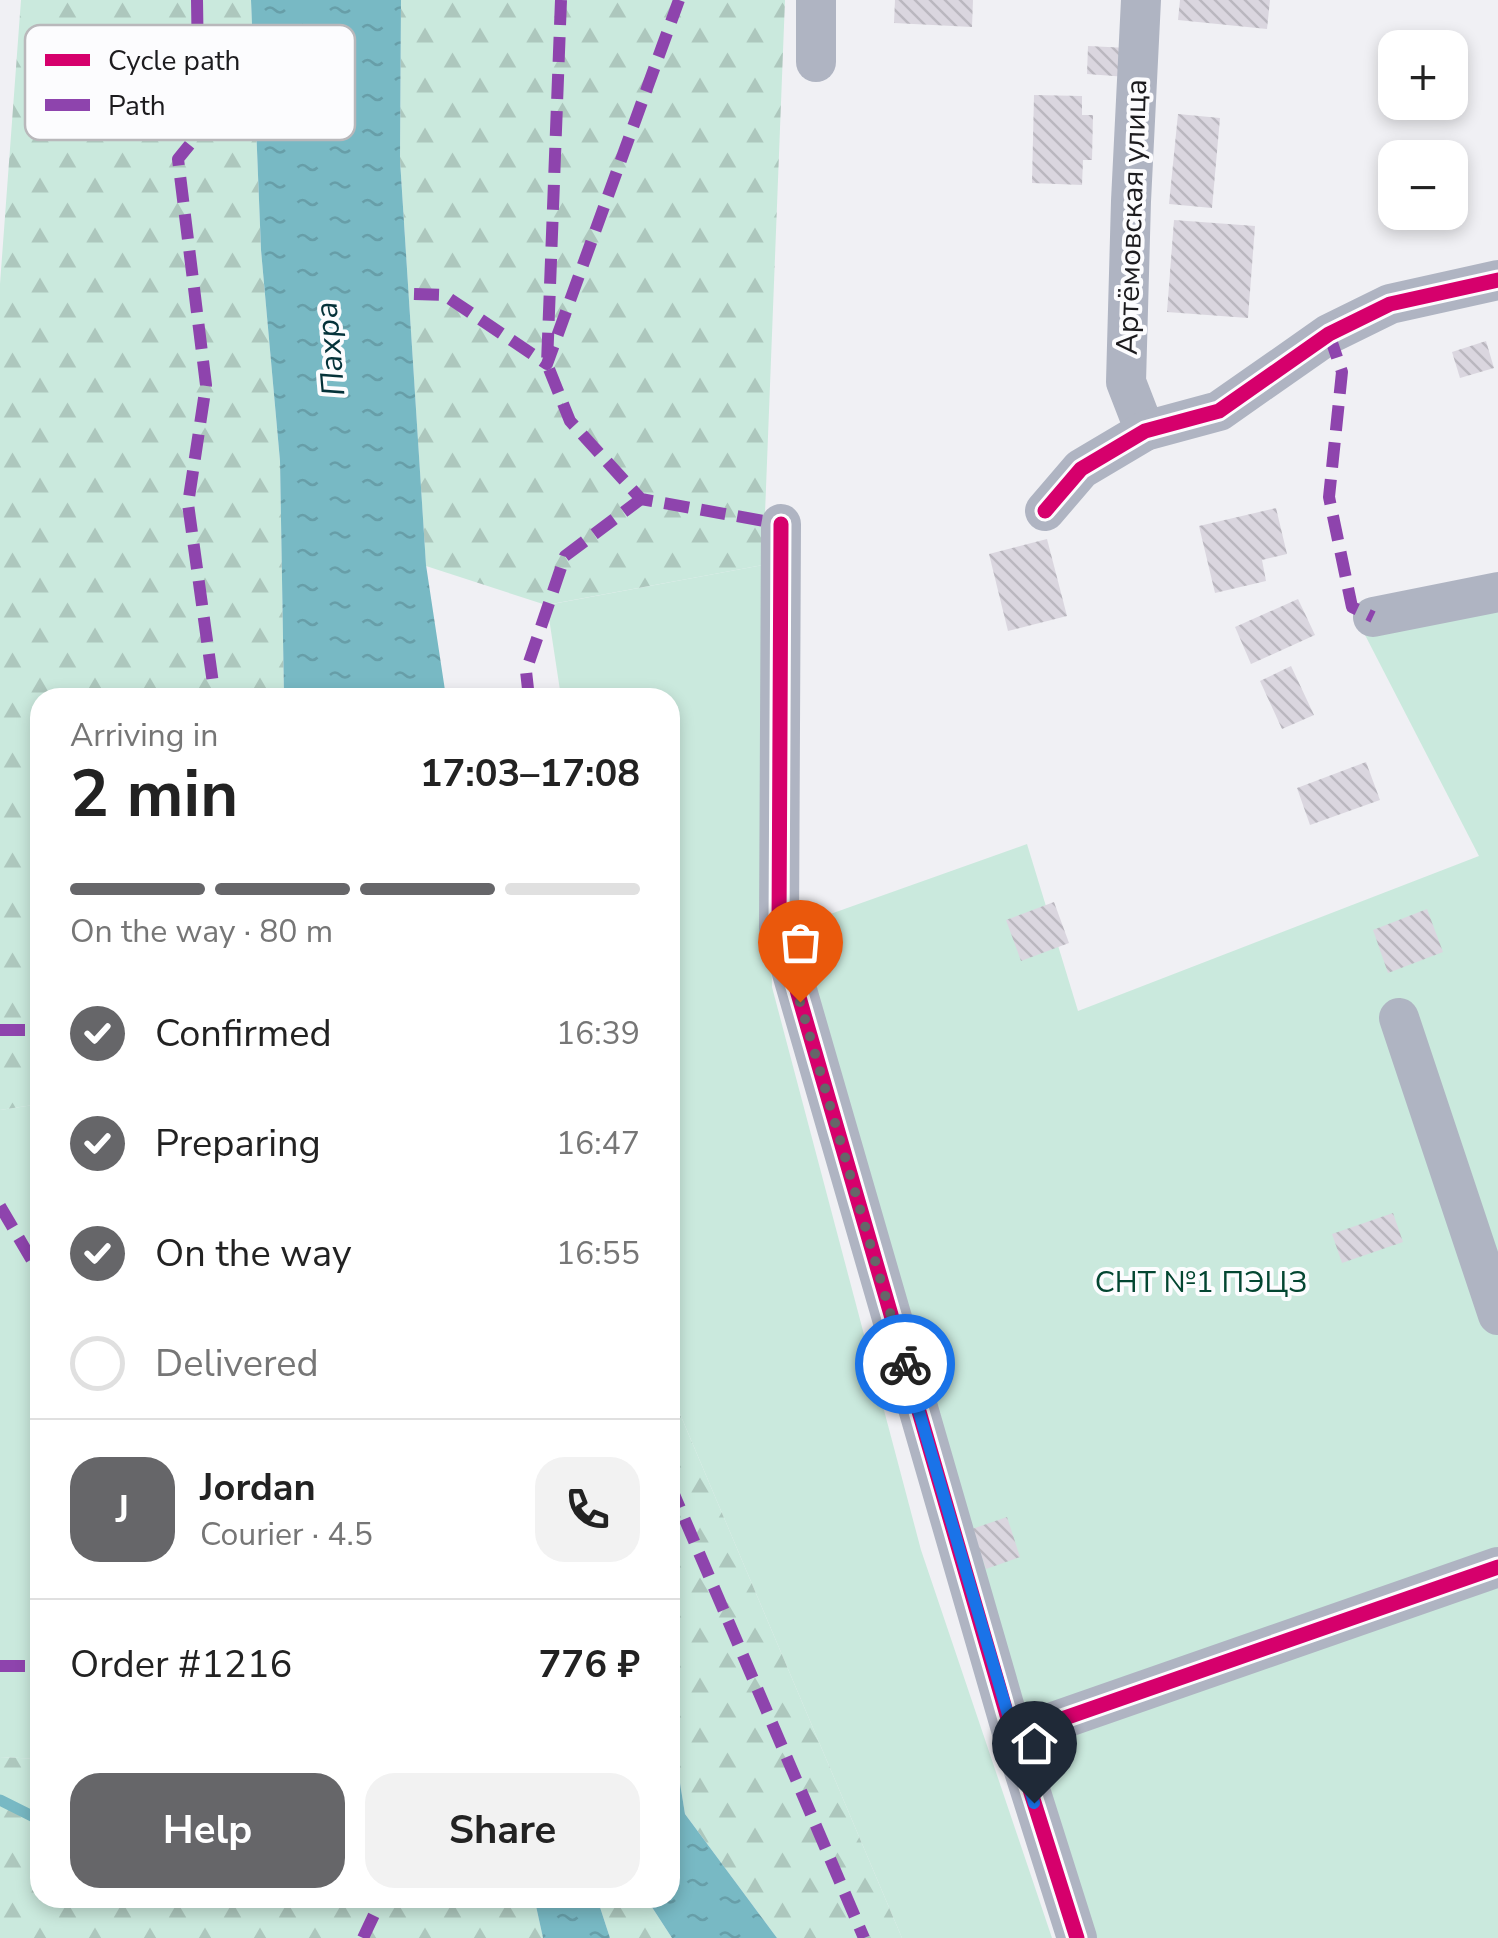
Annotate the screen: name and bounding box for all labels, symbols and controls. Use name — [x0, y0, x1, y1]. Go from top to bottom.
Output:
legend — [25, 25, 355, 140]
map controls — [1378, 30, 1468, 230]
button: + — [1378, 30, 1468, 120]
text: Cycle path — [108, 42, 240, 80]
street label: Артёмовская улица — [1107, 78, 1157, 356]
text: Path — [108, 87, 166, 125]
button: − — [1378, 140, 1468, 230]
water label: Пахра — [304, 300, 356, 398]
text: Arriving in — [70, 714, 218, 757]
text: 17:03–17:08 — [420, 748, 640, 799]
text: 2 min — [70, 750, 238, 839]
pin — [758, 900, 843, 1003]
text: On the way · 80 m — [70, 910, 333, 953]
icon: bag — [773, 915, 828, 970]
icon: check — [70, 1006, 125, 1061]
text: Confirmed — [155, 1008, 332, 1059]
text: 16:39 — [556, 1012, 640, 1055]
icon: check — [70, 1116, 125, 1171]
text: Preparing — [155, 1118, 321, 1169]
text: 16:47 — [556, 1122, 640, 1165]
icon: check — [70, 1226, 125, 1281]
text: On the way — [155, 1228, 351, 1279]
text: 16:55 — [556, 1232, 640, 1275]
park label: СНТ №1 ПЭЦЗ — [1095, 1262, 1307, 1303]
courier — [855, 1314, 955, 1414]
icon: bike — [878, 1337, 933, 1392]
text: Delivered — [155, 1338, 319, 1389]
button: phone — [535, 1457, 640, 1562]
text: Jordan — [200, 1462, 316, 1513]
text: J — [116, 1484, 129, 1535]
text: Courier · 4.5 — [200, 1513, 373, 1556]
text: Order #1216 — [70, 1639, 292, 1690]
text: 776 ₽ — [539, 1639, 640, 1690]
pin — [992, 1701, 1077, 1804]
icon: home — [1007, 1716, 1062, 1771]
button: Help — [70, 1773, 345, 1888]
button: Share — [365, 1773, 640, 1888]

